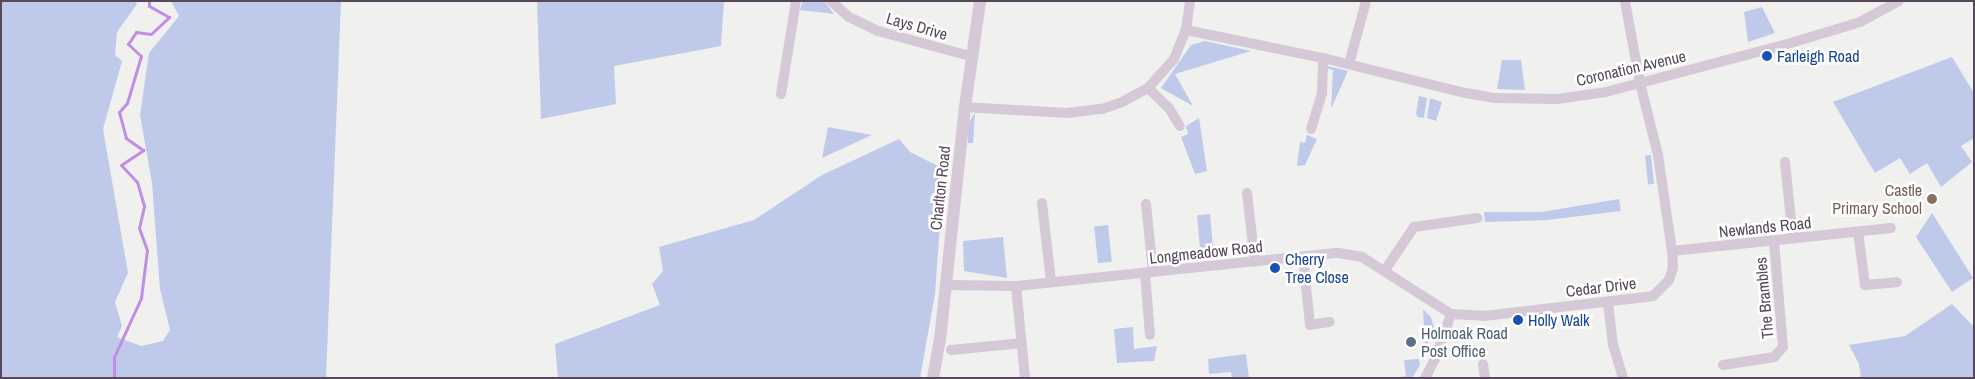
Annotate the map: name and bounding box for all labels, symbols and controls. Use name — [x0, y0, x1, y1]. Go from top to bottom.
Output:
street label: Lays Drive — [884, 8, 950, 44]
street label: Coronation Avenue — [1574, 46, 1688, 90]
place label: Farleigh Road — [1777, 46, 1859, 66]
marker: Farleigh Road — [1761, 50, 1773, 62]
street label: Charlton Road — [926, 145, 954, 231]
place label: Castle Primary School — [1832, 180, 1922, 218]
marker: Castle Primary School — [1926, 193, 1938, 205]
street label: Newlands Road — [1718, 213, 1812, 241]
street label: Longmeadow Road — [1148, 237, 1264, 267]
place label: Cherry Tree Close — [1285, 249, 1349, 287]
street label: The Brambles — [1751, 256, 1777, 340]
marker: Cherry Tree Close — [1269, 262, 1281, 274]
street label: Cedar Drive — [1565, 273, 1637, 301]
place label: Holly Walk — [1528, 310, 1589, 330]
marker: Holly Walk — [1512, 314, 1524, 326]
place label: Holmoak Road Post Office — [1421, 323, 1508, 361]
marker: Holmoak Road Post Office — [1405, 336, 1417, 348]

